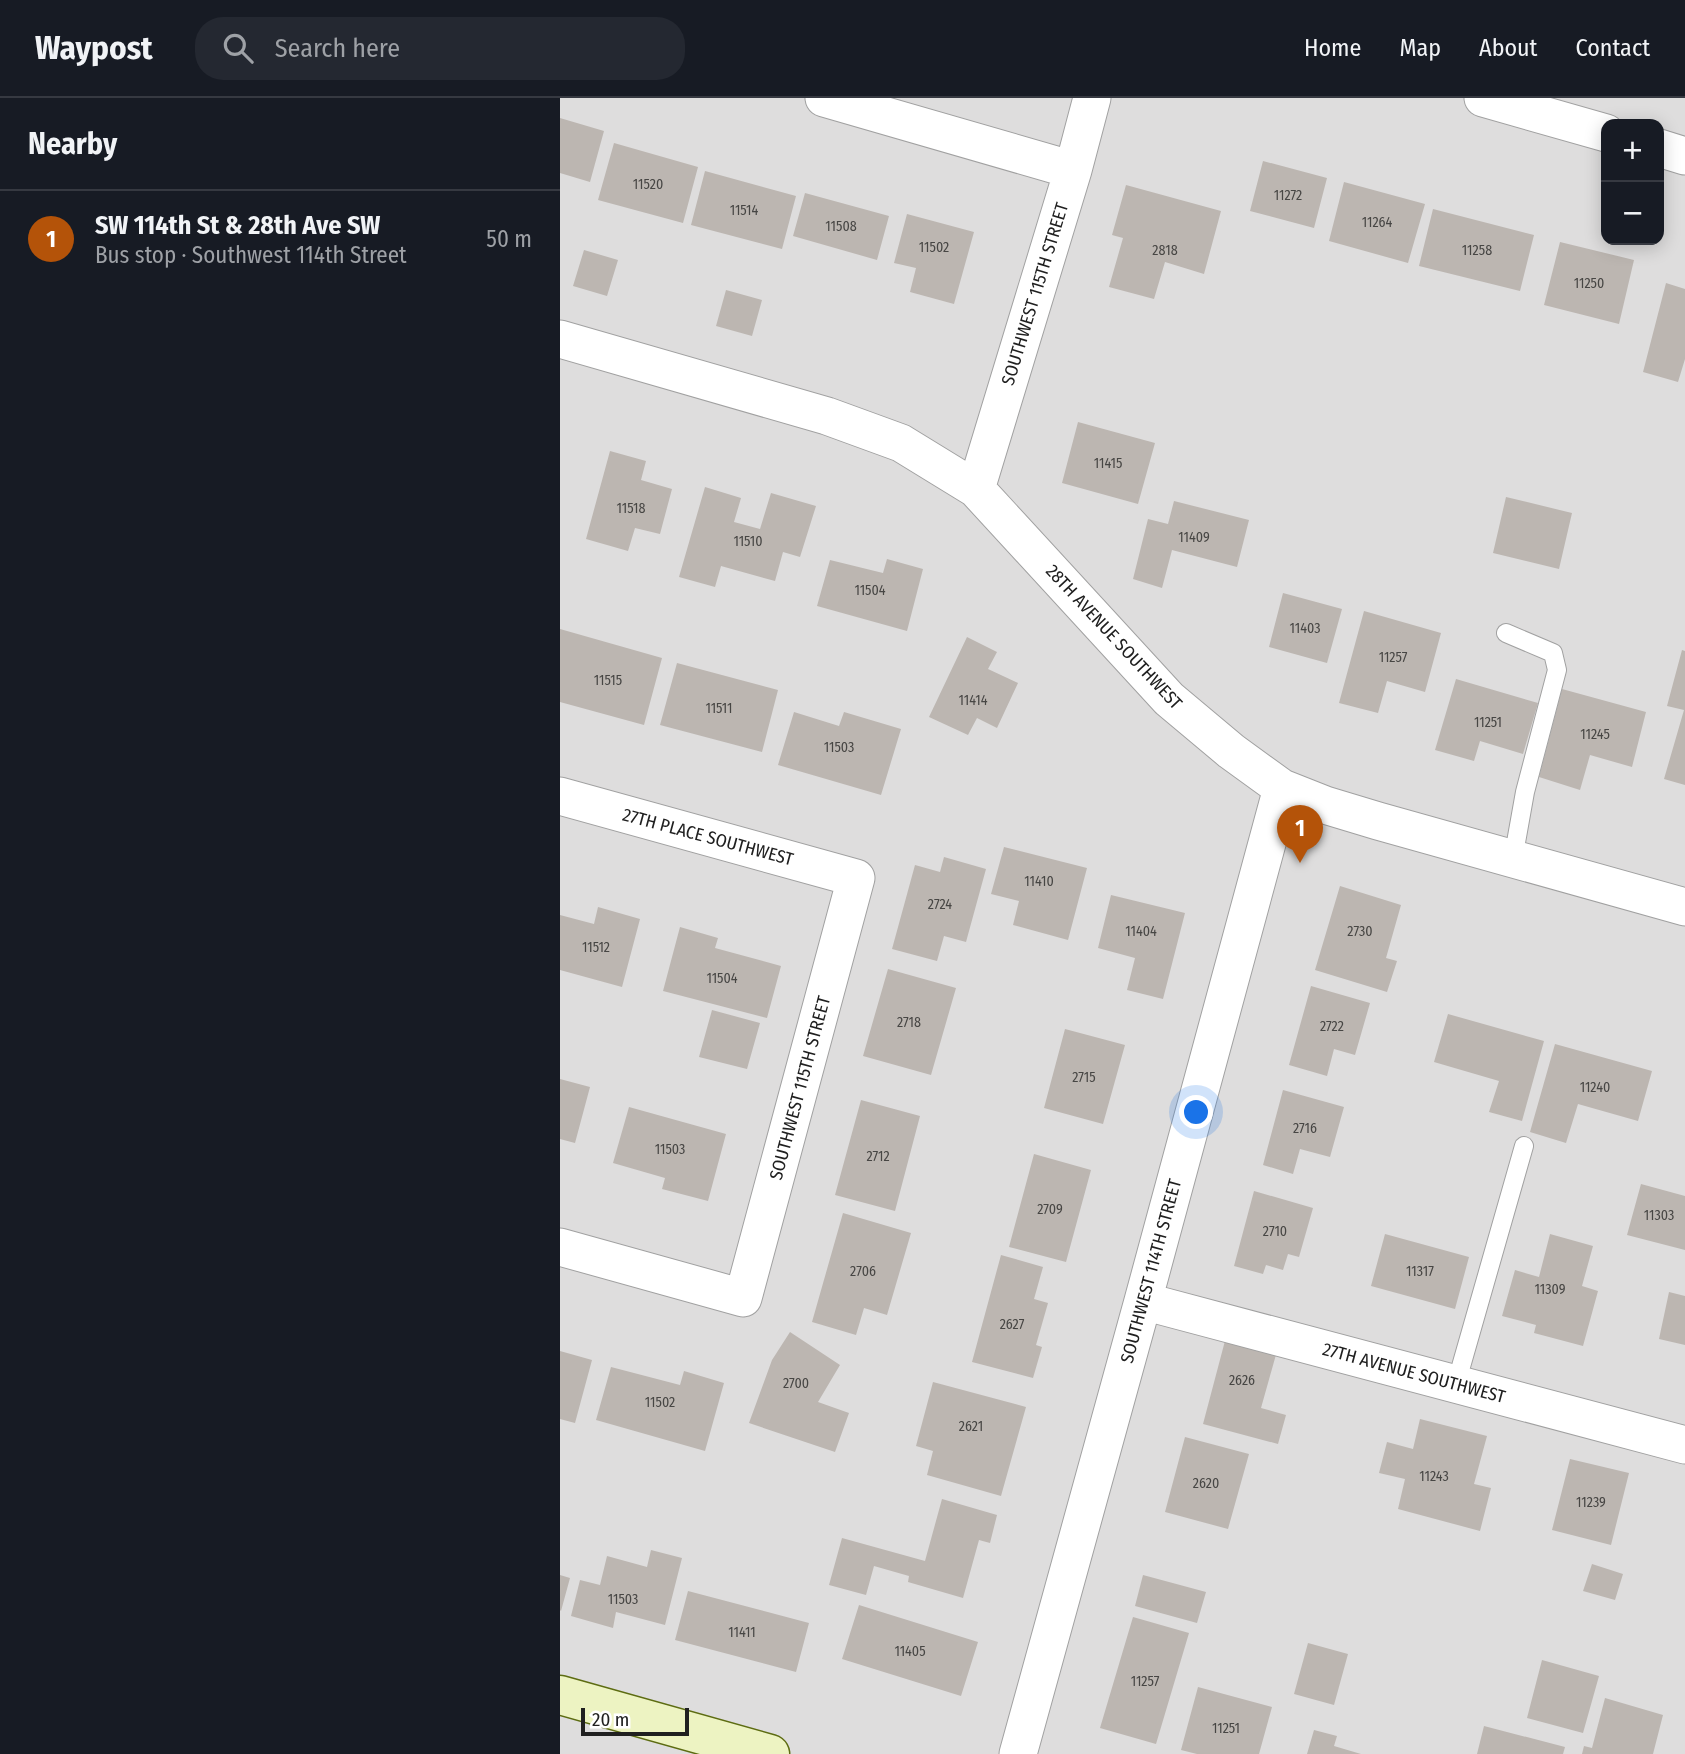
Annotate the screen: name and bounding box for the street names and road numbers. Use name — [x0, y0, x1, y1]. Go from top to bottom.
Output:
street label: SOUTHWEST 115TH STREET — [997, 199, 1073, 388]
street label: 28TH AVENUE SOUTHWEST — [1041, 560, 1187, 714]
street label: 27TH PLACE SOUTHWEST — [620, 804, 796, 871]
street label: SOUTHWEST 115TH STREET — [765, 993, 835, 1182]
street label: SOUTHWEST 114TH STREET — [1116, 1176, 1186, 1366]
street label: 27TH AVENUE SOUTHWEST — [1320, 1338, 1508, 1408]

